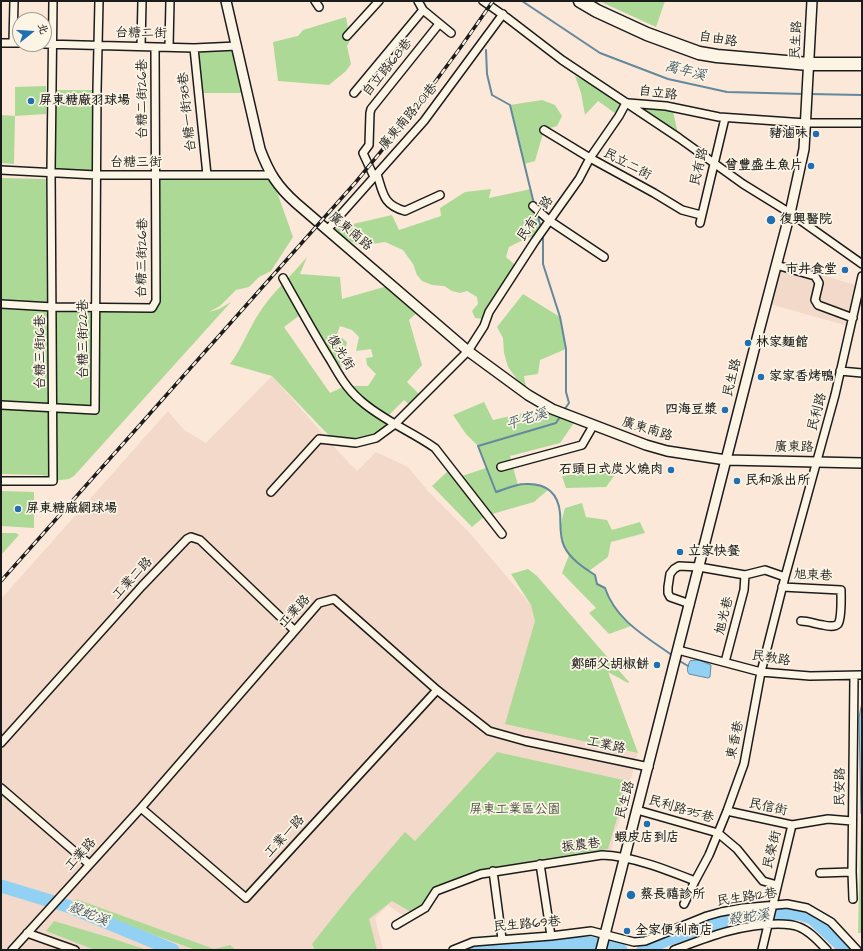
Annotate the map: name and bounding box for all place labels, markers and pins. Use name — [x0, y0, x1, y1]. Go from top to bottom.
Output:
place label: 屏東糖廠羽球場 — [39, 93, 130, 109]
marker: 屏東糖廠羽球場 — [26, 96, 36, 106]
place label: 豬滷味 — [769, 126, 808, 142]
marker: 豬滷味 — [811, 129, 821, 139]
place label: 曾豐盛生魚片 — [725, 158, 803, 174]
marker: 曾豐盛生魚片 — [806, 161, 816, 171]
place label: 復興醫院 — [780, 212, 832, 228]
marker: 復興醫院 — [765, 214, 777, 226]
place label: 市井食堂 — [785, 262, 837, 278]
marker: 市井食堂 — [840, 265, 850, 275]
place label: 林家麵館 — [756, 335, 808, 351]
marker: 林家麵館 — [743, 338, 753, 348]
place label: 家家香烤鴨 — [769, 369, 834, 385]
marker: 家家香烤鴨 — [756, 372, 766, 382]
place label: 四海豆漿 — [665, 402, 717, 418]
marker: 四海豆漿 — [720, 405, 730, 415]
place label: 石頭日式炭火燒肉 — [559, 462, 663, 478]
marker: 石頭日式炭火燒肉 — [666, 465, 676, 475]
place label: 民和派出所 — [745, 473, 810, 489]
marker: 民和派出所 — [732, 476, 742, 486]
place label: 屏東糖廠網球場 — [26, 501, 117, 517]
marker: 屏東糖廠網球場 — [13, 504, 23, 514]
place label: 立家快餐 — [688, 544, 740, 560]
marker: 立家快餐 — [675, 547, 685, 557]
place label: 鄭師父胡椒餅 — [571, 657, 649, 673]
marker: 鄭師父胡椒餅 — [652, 660, 662, 670]
marker: 蝦皮店到店 — [642, 819, 652, 829]
place label: 蝦皮店到店 — [615, 830, 679, 846]
place label: 蔡長禧診所 — [640, 887, 705, 903]
marker: 蔡長禧診所 — [625, 889, 637, 901]
place label: 全家便利商店 — [635, 923, 713, 939]
marker: 全家便利商店 — [622, 926, 632, 936]

